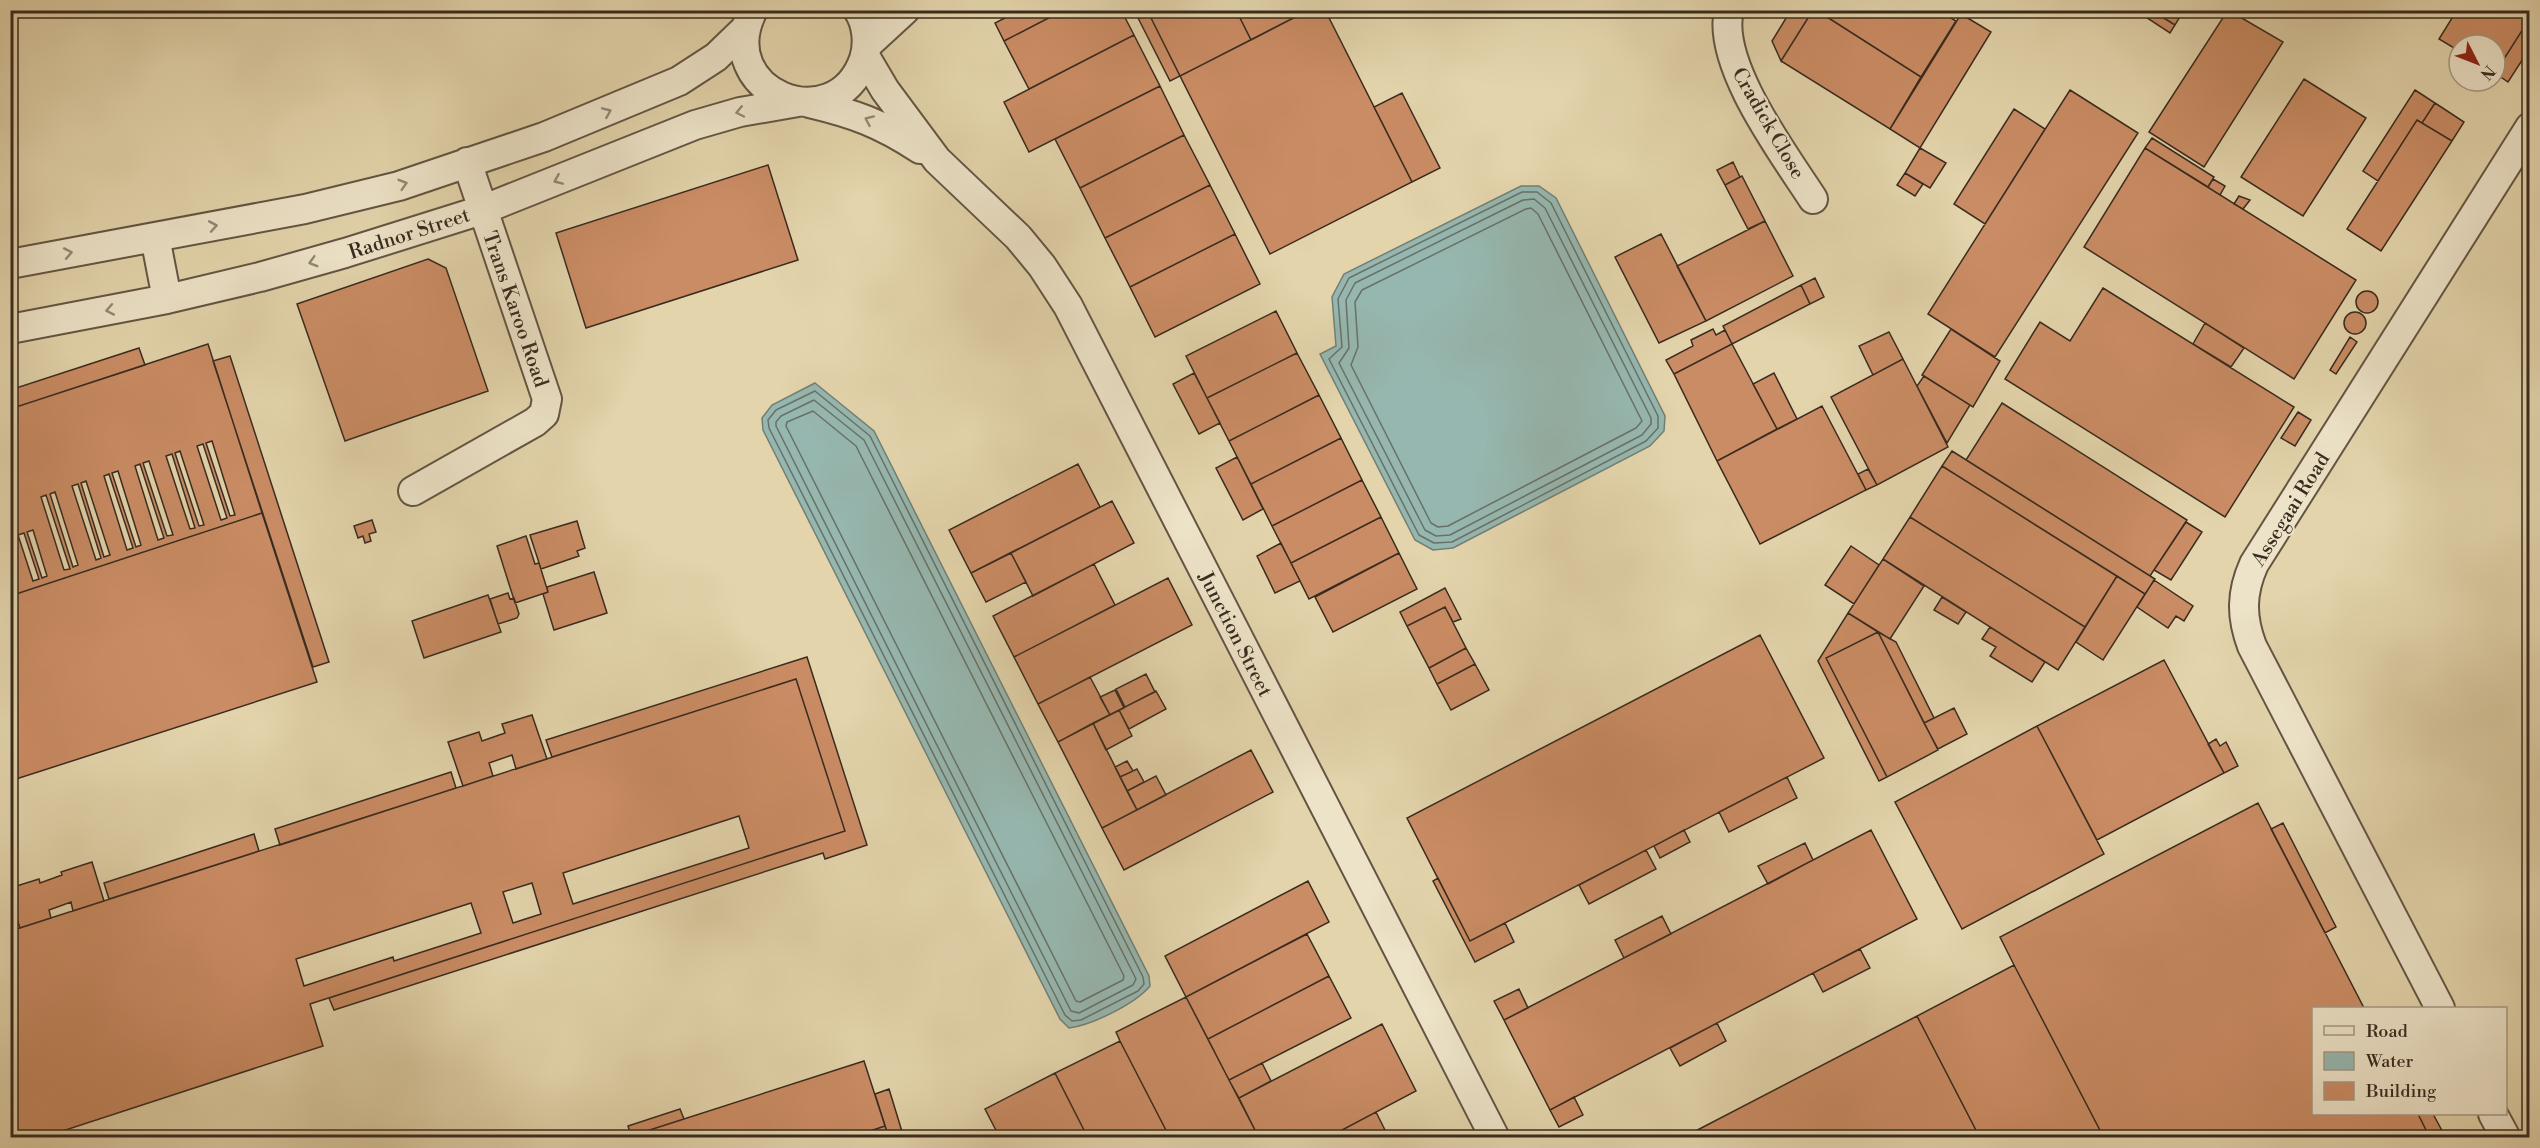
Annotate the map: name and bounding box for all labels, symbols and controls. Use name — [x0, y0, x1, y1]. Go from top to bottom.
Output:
north arrow — [2447, 33, 2507, 93]
text: N — [2476, 61, 2499, 84]
street label: Cradick Close — [1726, 63, 1810, 184]
one-way arrow — [736, 105, 746, 118]
one-way arrow — [600, 107, 611, 119]
one-way arrow — [864, 116, 875, 128]
one-way arrow — [553, 173, 564, 185]
one-way arrow — [397, 179, 408, 191]
street label: Radnor Street — [346, 203, 473, 266]
one-way arrow — [207, 220, 217, 233]
street label: Trans Karoo Road — [476, 228, 553, 391]
one-way arrow — [63, 247, 73, 260]
one-way arrow — [308, 255, 319, 267]
one-way arrow — [105, 303, 115, 316]
street label: Assegaai Road — [2246, 448, 2336, 572]
street label: Junction Street — [1192, 567, 1277, 702]
legend — [2312, 1007, 2507, 1115]
text: Road — [2366, 1020, 2409, 1043]
text: Water — [2365, 1050, 2414, 1073]
text: Building — [2365, 1080, 2437, 1103]

